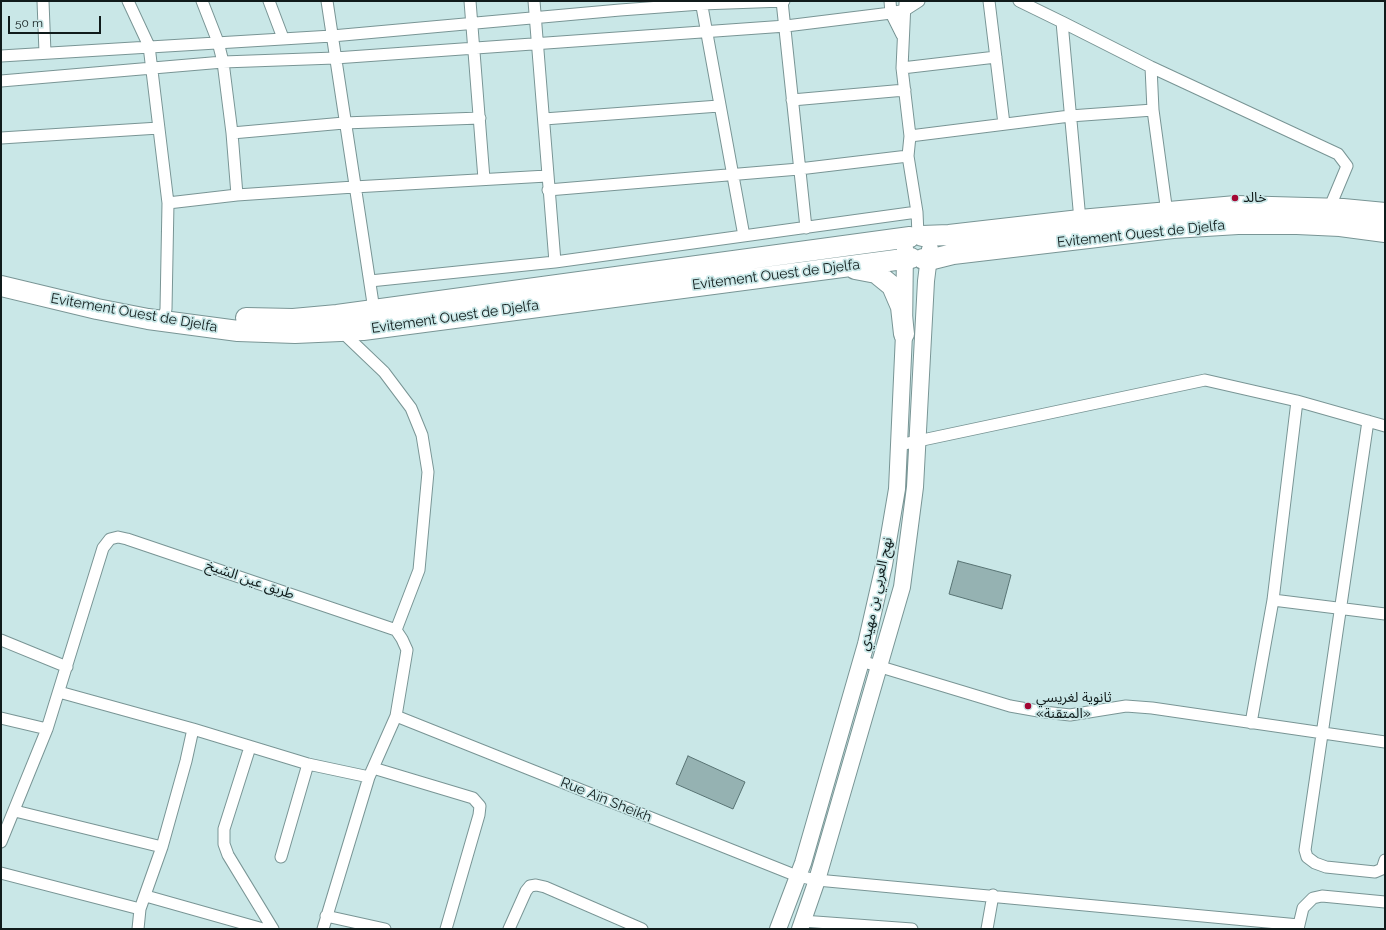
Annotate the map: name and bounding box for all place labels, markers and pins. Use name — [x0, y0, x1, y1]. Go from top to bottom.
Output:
place label: خالد — [1243, 190, 1266, 206]
marker: خالد — [1230, 193, 1240, 203]
place label: ثانوية لغريسي «المتقنة» — [1036, 690, 1112, 722]
marker: ثانوية لغريسي «المتقنة» — [1023, 701, 1033, 711]

